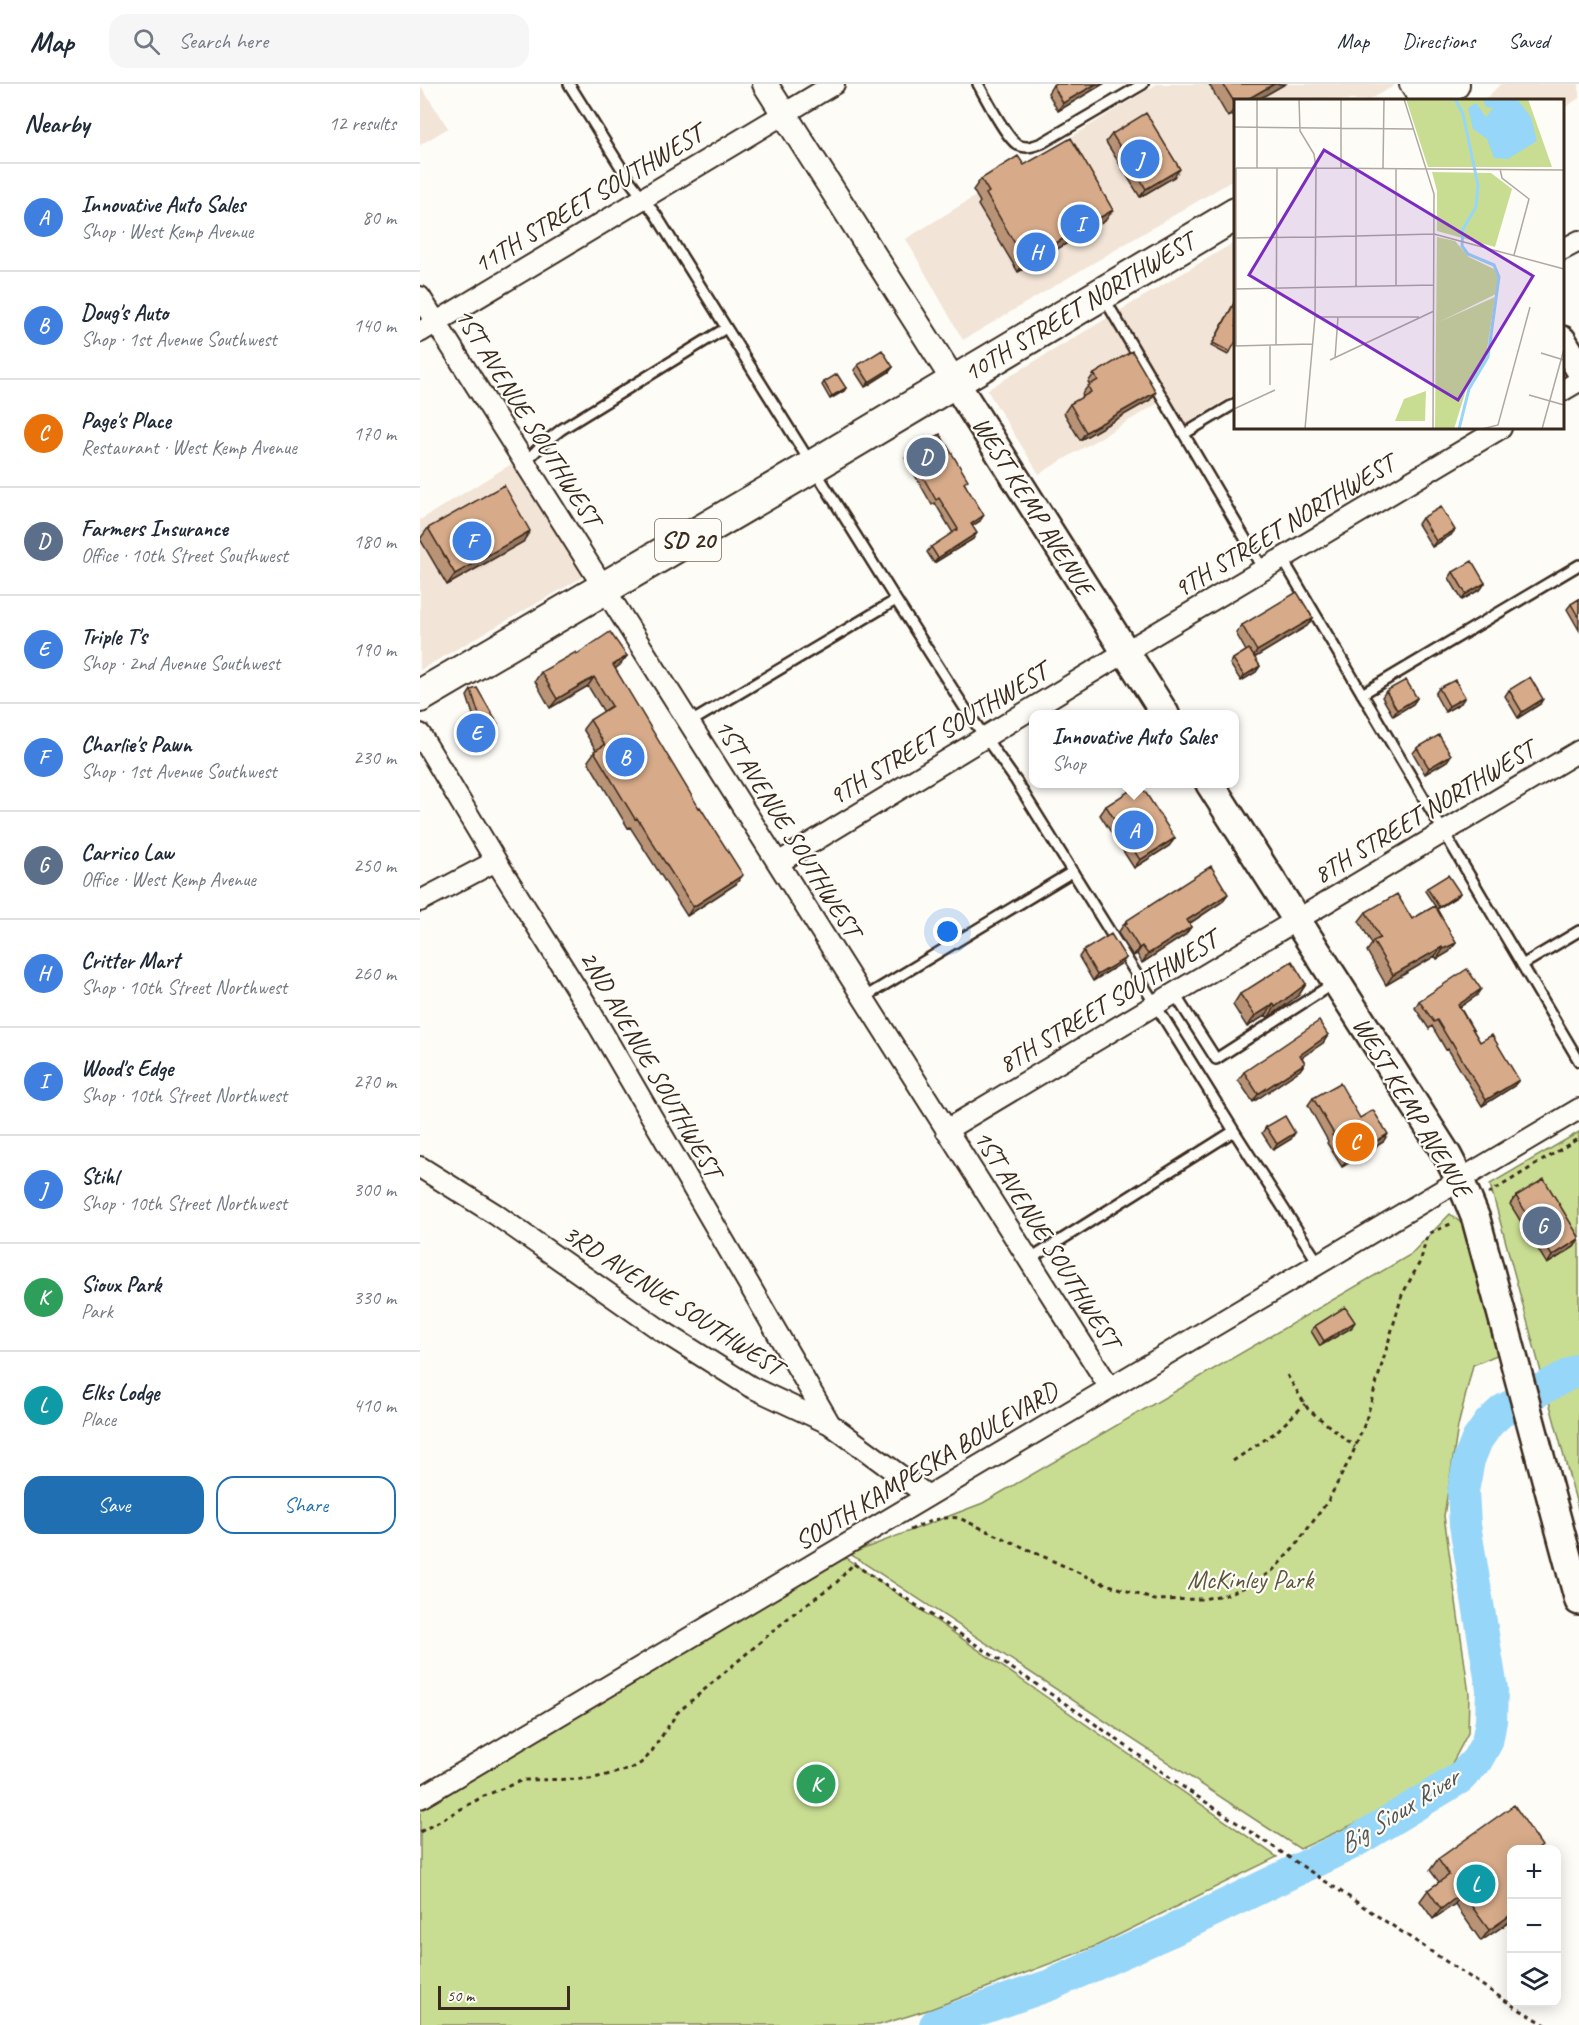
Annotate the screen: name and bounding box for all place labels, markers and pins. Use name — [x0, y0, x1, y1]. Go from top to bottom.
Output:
pin: J — [1120, 136, 1160, 182]
pin: I — [1060, 202, 1100, 246]
pin: H — [1016, 230, 1056, 274]
pin: D — [906, 434, 946, 479]
pin: F — [452, 518, 492, 564]
pin: E — [456, 710, 496, 756]
pin: B — [606, 734, 644, 780]
pin: A — [1114, 808, 1154, 852]
pin: C — [1336, 1120, 1374, 1164]
pin: G — [1522, 1204, 1562, 1248]
pin: K — [796, 1762, 836, 1806]
pin: L — [1456, 1862, 1496, 1906]

